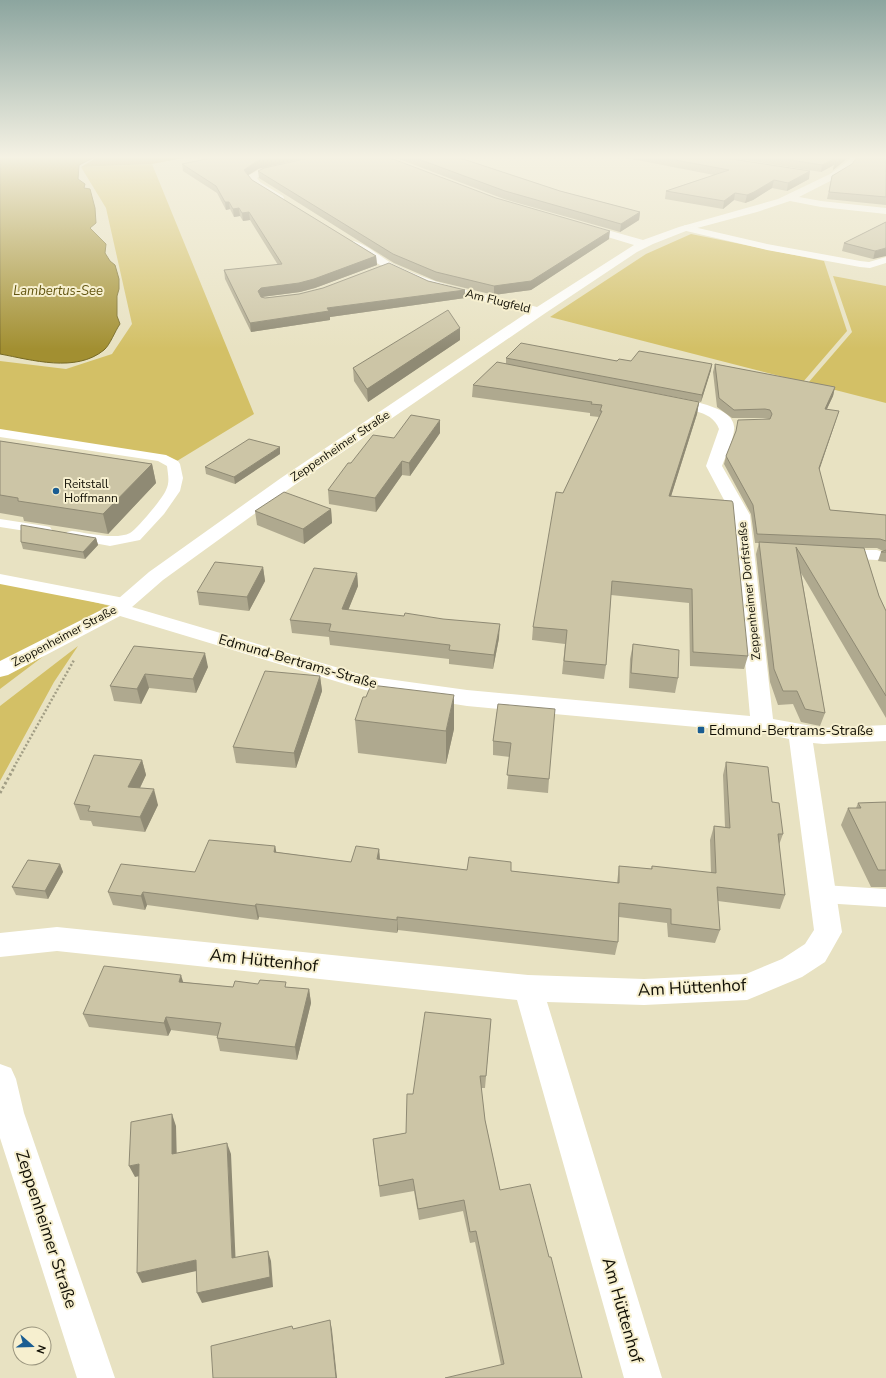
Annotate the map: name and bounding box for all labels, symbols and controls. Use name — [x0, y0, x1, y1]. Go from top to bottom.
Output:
water label: Lambertus-See — [13, 282, 103, 300]
street label: Am Flugfeld — [464, 285, 532, 317]
street label: Zeppenheimer Straße — [287, 407, 393, 485]
place label: Reitstall Hoffmann — [64, 476, 118, 506]
marker: Reitstall Hoffmann — [51, 486, 61, 496]
street label: Zeppenheimer Dorfstraße — [734, 521, 764, 661]
street label: Zeppenheimer Straße — [9, 602, 119, 670]
street label: Edmund-Bertrams-Straße — [216, 630, 379, 693]
place label: Edmund-Bertrams-Straße — [709, 721, 873, 740]
marker: Edmund-Bertrams-Straße — [696, 725, 706, 735]
street label: Am Hüttenhof — [209, 943, 320, 978]
street label: Am Hüttenhof — [637, 973, 747, 1002]
street label: Zeppenheimer Straße — [10, 1147, 83, 1311]
street label: Am Hüttenhof — [596, 1255, 649, 1366]
north arrow — [12, 1326, 52, 1366]
text: N — [32, 1343, 49, 1356]

